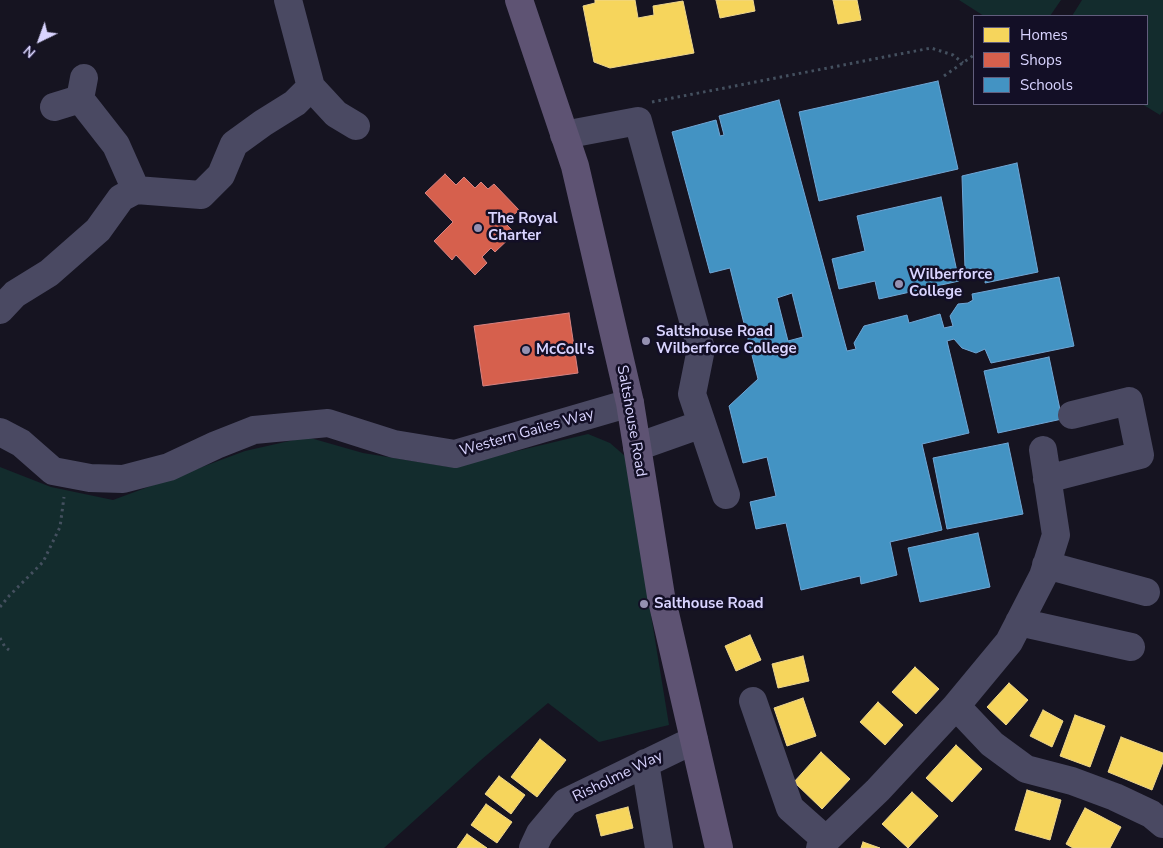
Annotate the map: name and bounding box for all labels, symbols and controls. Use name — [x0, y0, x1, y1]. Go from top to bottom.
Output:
north arrow — [15, 15, 65, 65]
legend — [973, 15, 1148, 105]
text: Homes — [1020, 25, 1068, 45]
text: N — [19, 41, 40, 62]
text: Shops — [1020, 50, 1062, 70]
text: Schools — [1020, 75, 1073, 95]
place label: The Royal Charter — [488, 210, 558, 245]
marker: The Royal Charter — [472, 222, 484, 234]
place label: Wilberforce College — [909, 266, 992, 301]
marker: Wilberforce College — [893, 278, 905, 290]
place label: Saltshouse Road Wilberforce College — [656, 323, 797, 358]
marker: Saltshouse Road Wilberforce College — [640, 335, 652, 347]
place label: McColl's — [536, 341, 594, 359]
marker: McColl's — [520, 344, 532, 356]
street label: Saltshouse Road — [612, 364, 650, 478]
street label: Western Gailes Way — [458, 405, 596, 461]
place label: Salthouse Road — [654, 595, 764, 613]
marker: Salthouse Road — [638, 598, 650, 610]
street label: Risholme Way — [570, 747, 666, 807]

